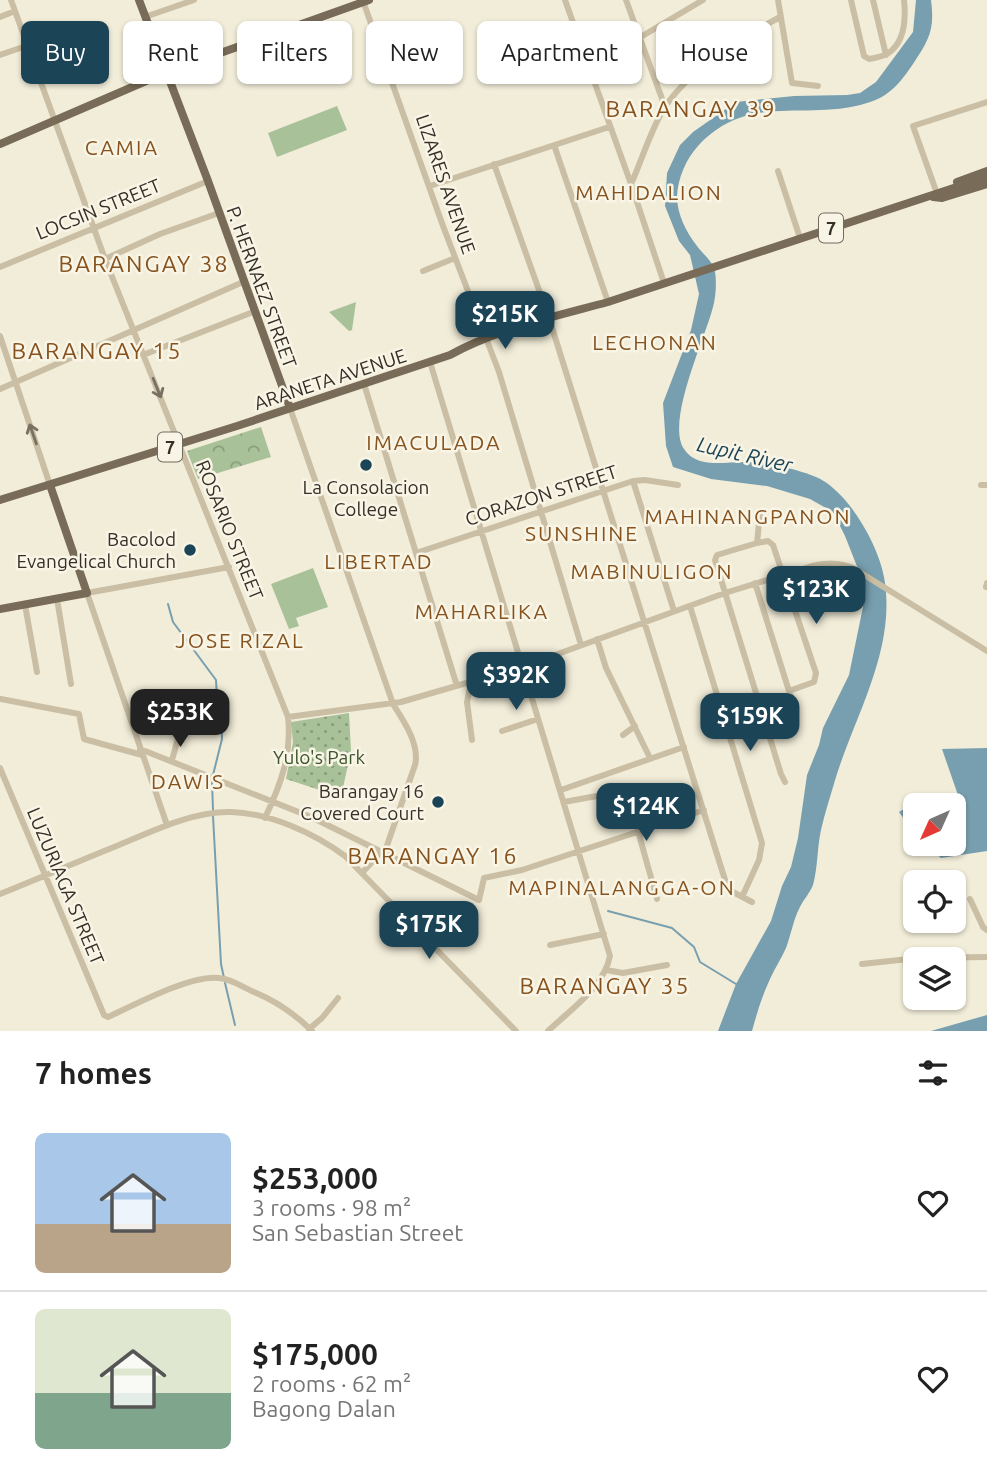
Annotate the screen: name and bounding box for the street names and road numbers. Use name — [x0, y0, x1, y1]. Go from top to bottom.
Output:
street label: LIZARES AVENUE — [412, 111, 480, 257]
street label: LOCSIN STREET — [32, 174, 164, 244]
street label: P. HERNAEZ STREET — [223, 203, 302, 371]
road number: 7 — [819, 213, 843, 242]
street label: ARANETA AVENUE — [251, 344, 409, 414]
road number: 7 — [158, 432, 182, 462]
street label: ROSARIO STREET — [192, 457, 268, 604]
street label: CORAZON STREET — [462, 460, 620, 530]
street label: LUZURIAGA STREET — [23, 804, 109, 968]

